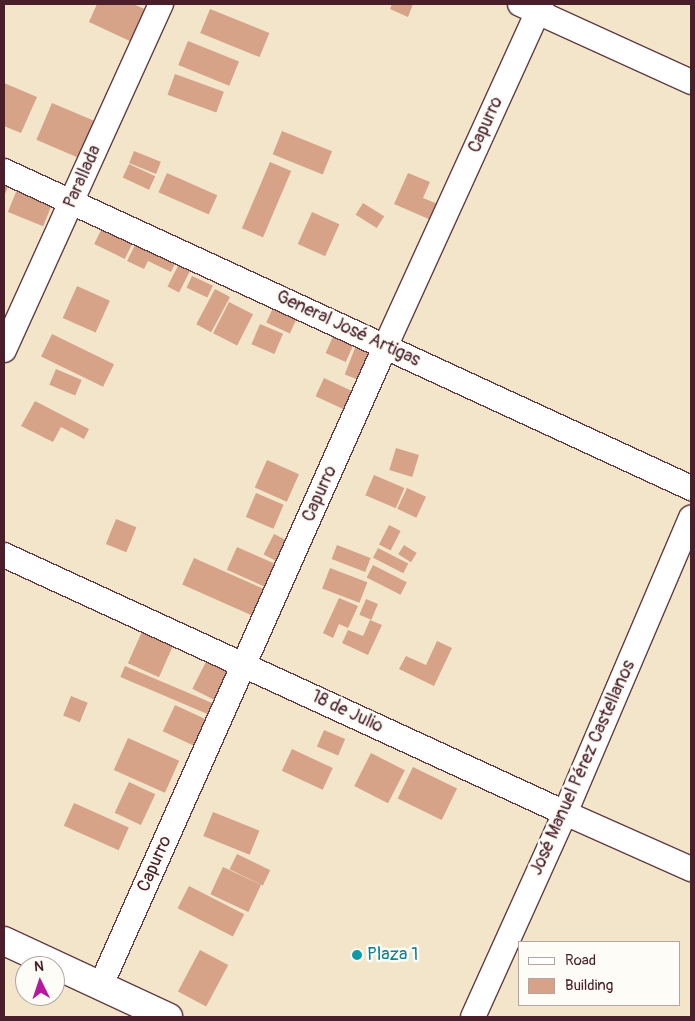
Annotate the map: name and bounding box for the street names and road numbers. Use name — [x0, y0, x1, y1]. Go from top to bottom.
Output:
street label: Capurro — [464, 94, 508, 156]
street label: Parallada — [60, 142, 106, 212]
street label: General José Artigas — [273, 286, 423, 372]
street label: Capurro — [298, 463, 342, 525]
street label: José Manuel Pérez Castellanos — [526, 657, 640, 879]
street label: 18 de Julio — [308, 686, 386, 738]
street label: Capurro — [133, 833, 177, 895]

